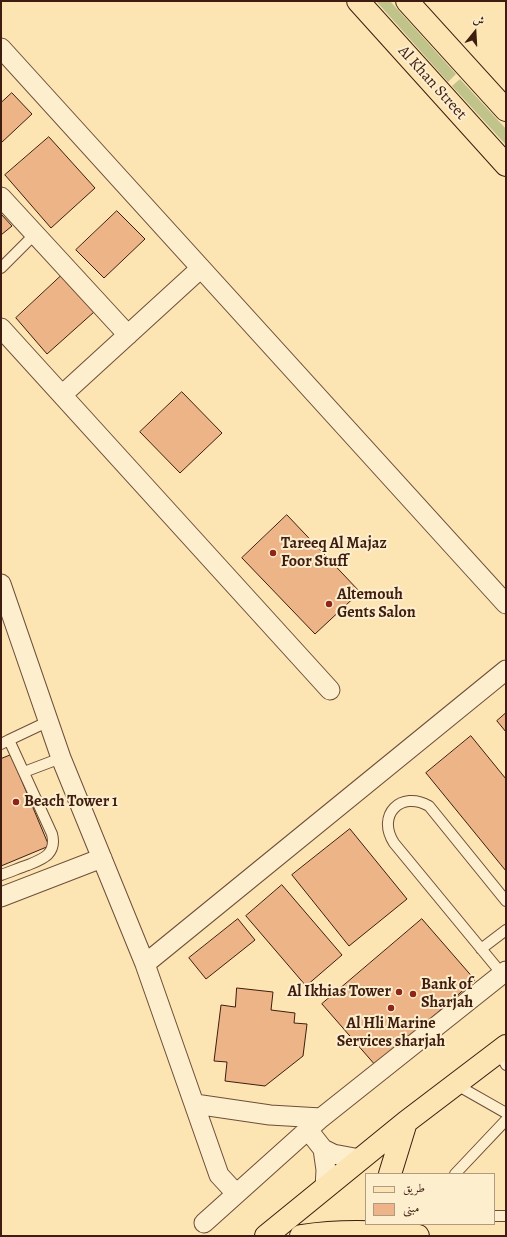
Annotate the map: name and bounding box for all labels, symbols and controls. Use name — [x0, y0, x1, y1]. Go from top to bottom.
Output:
text: ش — [471, 11, 486, 29]
north arrow — [455, 12, 495, 52]
street label: Al Khan Street — [394, 42, 470, 124]
place label: Tareeq Al Majaz Foor Stuff — [281, 534, 387, 572]
marker: Tareeq Al Majaz Foor Stuff — [268, 548, 278, 558]
place label: Altemouh Gents Salon — [337, 585, 416, 623]
marker: Altemouh Gents Salon — [324, 599, 334, 609]
place label: Beach Tower 1 — [24, 792, 118, 812]
marker: Beach Tower 1 — [11, 797, 21, 807]
place label: Bank of Sharjah — [421, 975, 473, 1013]
place label: Al Ikhias Tower — [287, 982, 391, 1002]
marker: Al Ikhias Tower — [394, 987, 404, 997]
marker: Bank of Sharjah — [408, 989, 418, 999]
marker: Al Hli Marine Services sharjah — [386, 1003, 396, 1013]
place label: Al Hli Marine Services sharjah — [337, 1014, 445, 1052]
legend — [365, 1173, 495, 1225]
text: طريق — [403, 1180, 425, 1196]
text: مبنى — [403, 1200, 419, 1216]

